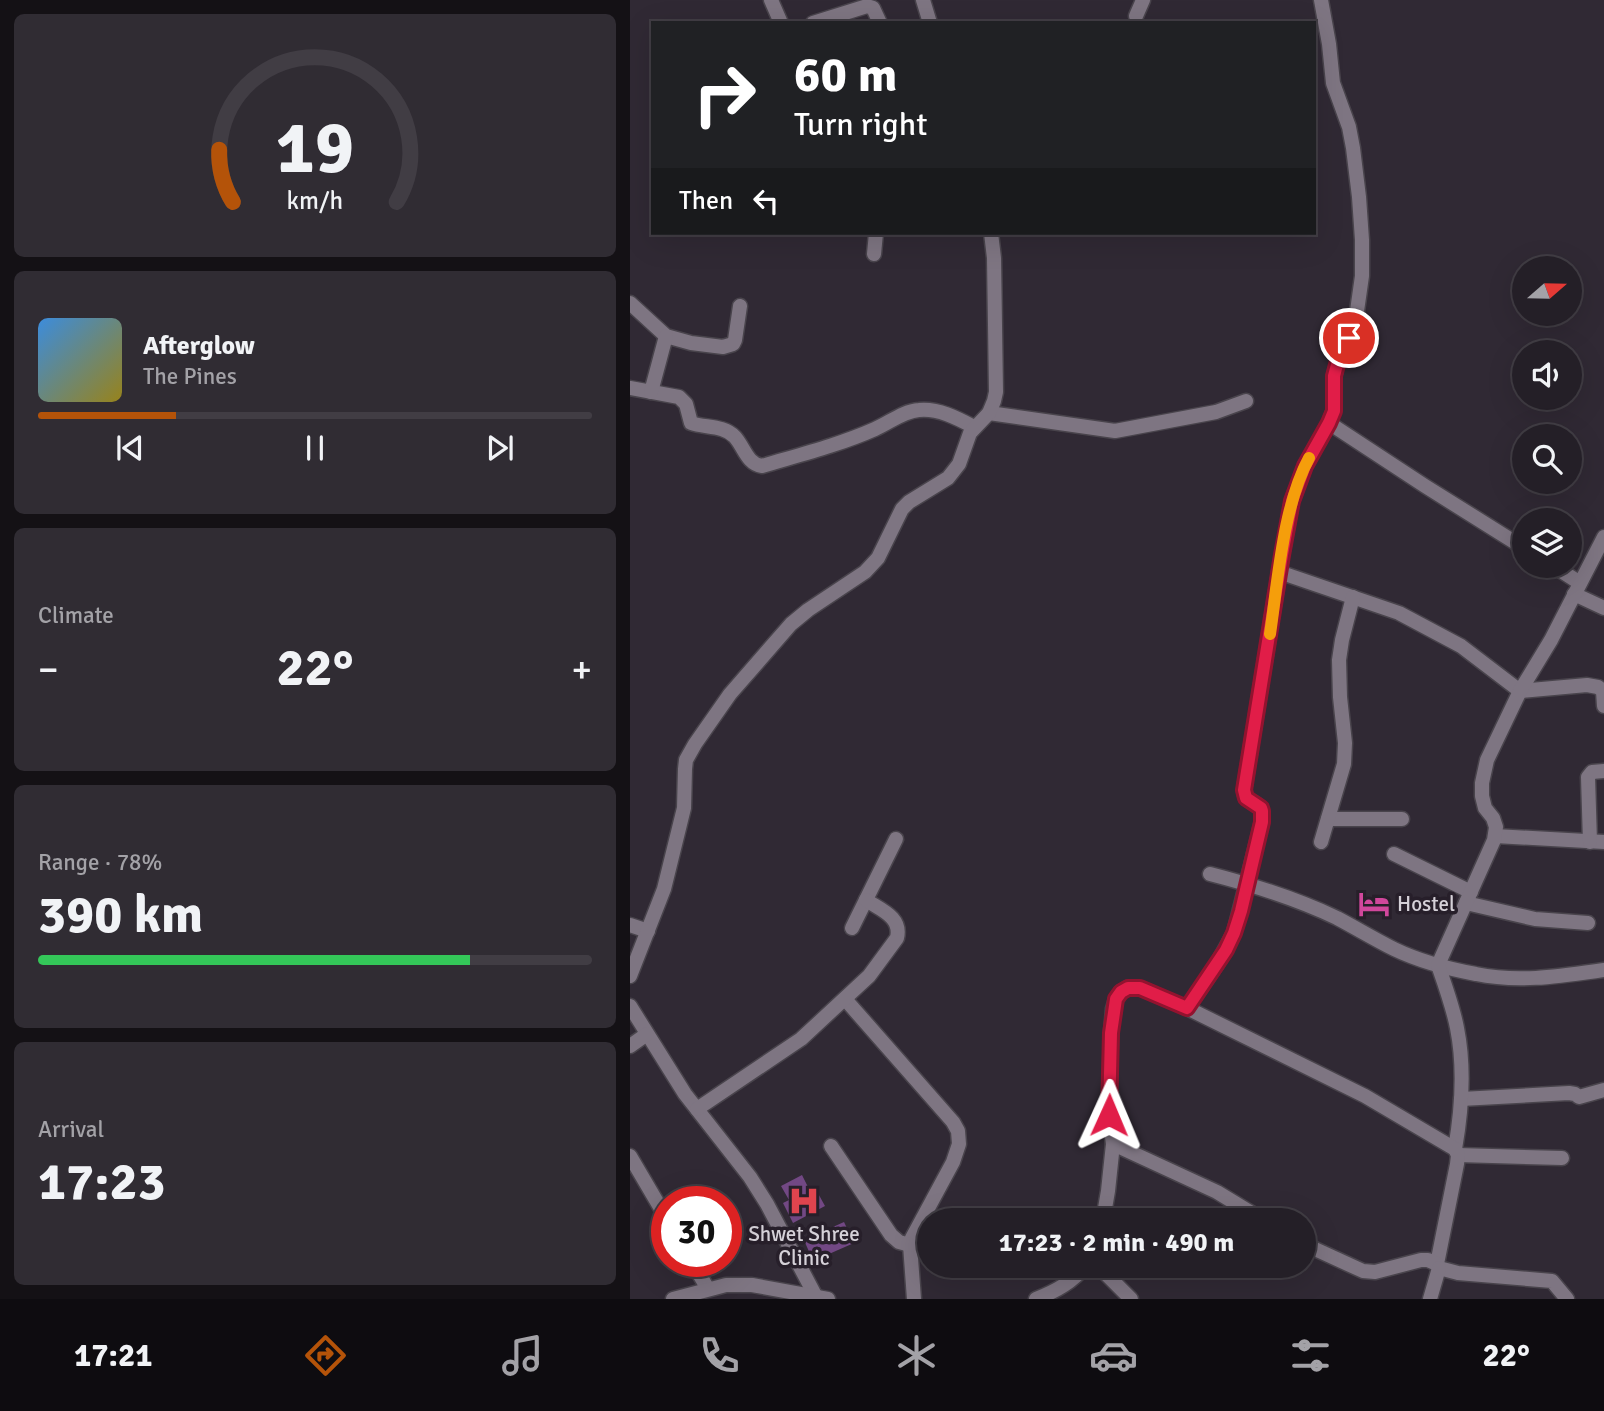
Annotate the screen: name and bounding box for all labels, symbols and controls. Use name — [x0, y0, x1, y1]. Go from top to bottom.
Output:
text: 60 m — [794, 45, 897, 105]
icon: right — [679, 49, 770, 140]
text: 19 — [276, 104, 354, 193]
text: Turn right — [794, 105, 927, 144]
icon: left — [747, 182, 785, 220]
text: km/h — [287, 184, 343, 215]
text: Then — [679, 185, 733, 217]
north arrow — [1512, 256, 1582, 326]
map controls — [1512, 256, 1582, 578]
pin — [1319, 308, 1379, 368]
icon: arrive — [1330, 319, 1368, 357]
text: Afterglow — [143, 330, 255, 362]
button: sound — [1512, 340, 1582, 410]
text: The Pines — [143, 362, 237, 391]
button: search — [1512, 424, 1582, 494]
icon: previous — [111, 429, 149, 467]
icon: pause — [296, 429, 334, 467]
icon: next — [481, 429, 519, 467]
button: layers — [1512, 508, 1582, 578]
text: Climate — [38, 601, 114, 630]
text: 22° — [277, 636, 353, 700]
text: − — [38, 646, 59, 693]
text: + — [571, 646, 592, 693]
text: Range · 78% — [38, 848, 162, 877]
text: 390 km — [38, 883, 203, 947]
hotel icon: Hostel — [1357, 887, 1391, 921]
place label: Hostel — [1397, 891, 1455, 917]
position arrow — [1072, 1078, 1146, 1152]
text: Arrival — [38, 1115, 104, 1144]
text: 17:23 — [38, 1150, 166, 1214]
hospital icon: Shwet Shree Clinic — [787, 1184, 821, 1218]
speed limit sign: 30 — [651, 1186, 742, 1277]
place label: Shwet Shree Clinic — [748, 1221, 860, 1271]
text: 17:23 · 2 min · 490 m — [999, 1227, 1234, 1259]
icon: directions — [301, 1331, 350, 1380]
icon: music — [498, 1331, 547, 1380]
icon: phone — [695, 1331, 744, 1380]
icon: climate — [892, 1331, 941, 1380]
icon: car — [1089, 1331, 1138, 1380]
icon: filters — [1286, 1331, 1335, 1380]
text: 17:21 — [74, 1336, 153, 1375]
text: 22° — [1483, 1336, 1530, 1375]

